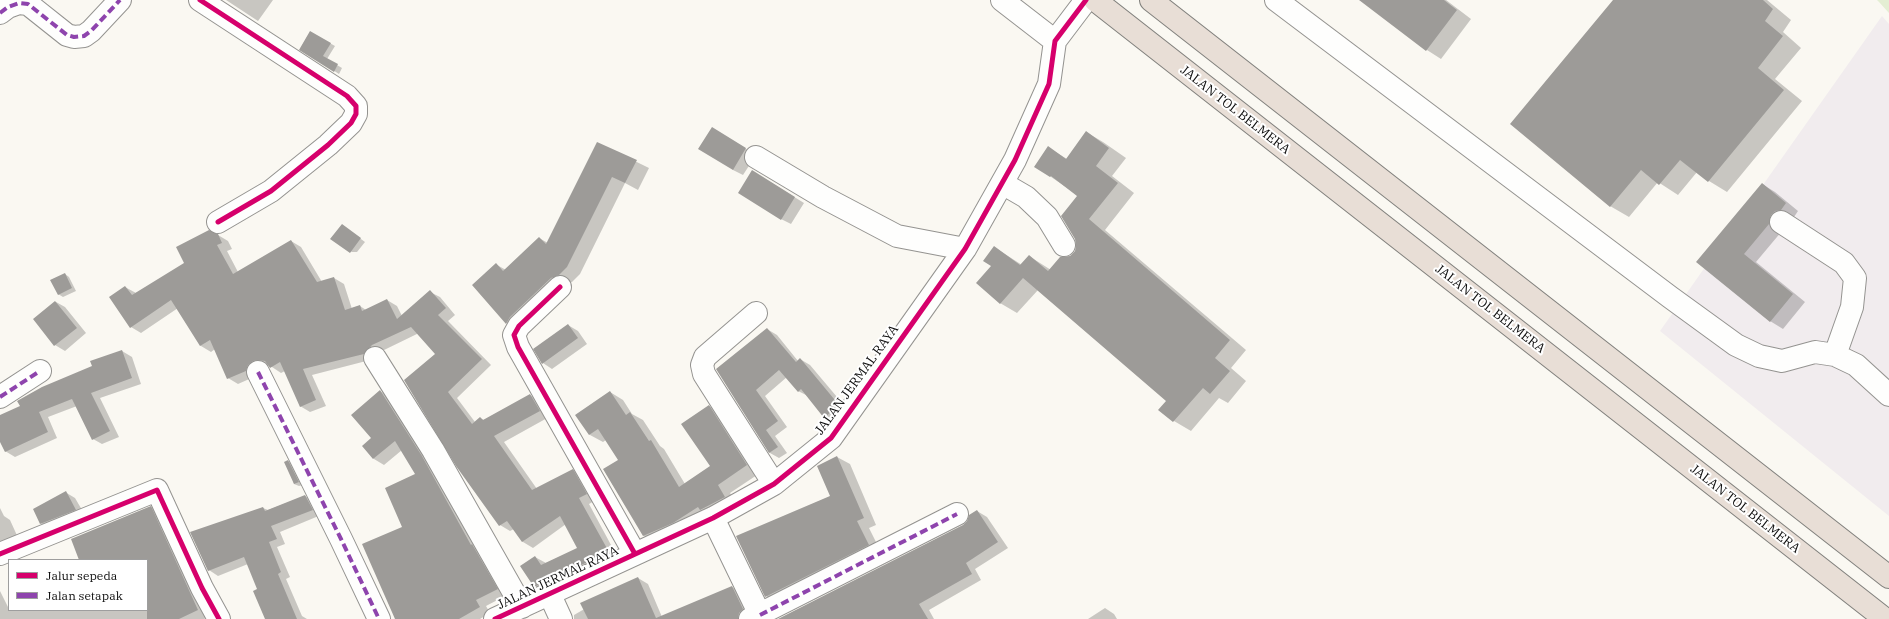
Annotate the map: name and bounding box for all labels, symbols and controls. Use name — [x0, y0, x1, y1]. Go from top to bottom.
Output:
street label: JALAN TOL BELMERA — [1177, 62, 1293, 158]
street label: JALAN TOL BELMERA — [1432, 261, 1548, 357]
street label: JALAN JERMAL RAYA — [812, 322, 902, 438]
street label: JALAN TOL BELMERA — [1687, 461, 1803, 557]
street label: JALAN JERMAL RAYA — [495, 543, 621, 613]
legend — [8, 559, 148, 611]
text: Jalur sepeda — [46, 568, 117, 583]
text: Jalan setapak — [46, 588, 123, 603]

